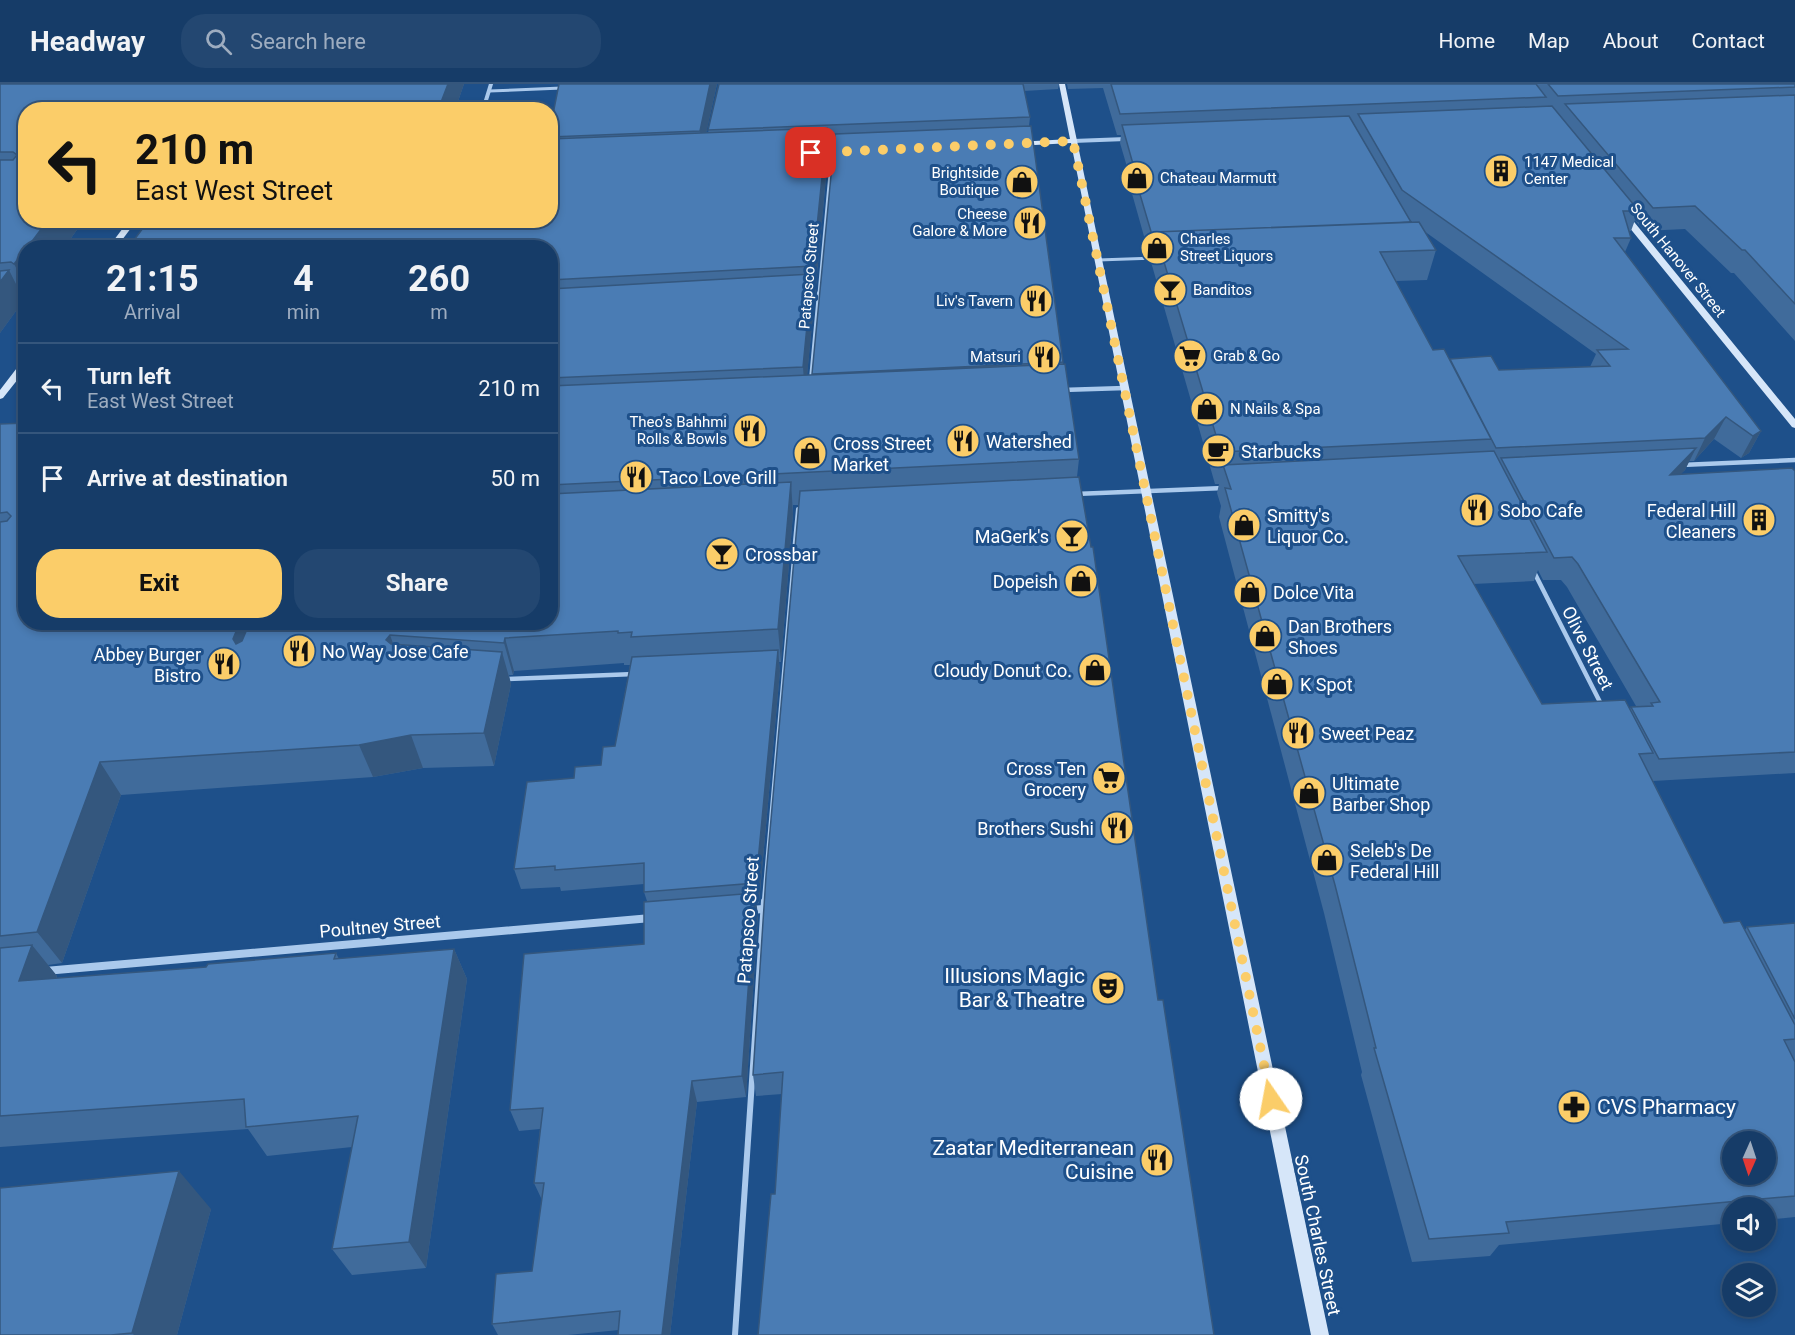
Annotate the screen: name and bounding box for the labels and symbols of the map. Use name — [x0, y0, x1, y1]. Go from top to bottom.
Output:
pin — [785, 127, 836, 178]
building icon: 1147 Medical Center — [1483, 153, 1519, 189]
place label: 1147 Medical Center — [1524, 153, 1614, 188]
shop icon: Chateau Marmutt — [1119, 160, 1155, 196]
place label: Brightside Boutique — [932, 164, 999, 199]
shop icon: Brightside Boutique — [1004, 164, 1040, 200]
place label: Chateau Marmutt — [1160, 169, 1277, 187]
street label: South Hanover Street — [1626, 199, 1730, 321]
place label: Cheese Galore & More — [912, 205, 1007, 240]
restaurant icon: Cheese Galore & More — [1012, 205, 1048, 241]
street label: Patapsco Street — [795, 222, 823, 330]
shop icon: Charles Street Liquors — [1139, 230, 1175, 266]
place label: Charles Street Liquors — [1180, 230, 1273, 265]
bar icon: Banditos — [1152, 272, 1188, 308]
place label: Banditos — [1193, 281, 1252, 299]
restaurant icon: Liv's Tavern — [1018, 283, 1054, 319]
place label: Liv's Tavern — [936, 292, 1013, 310]
supermarket icon: Grab & Go — [1172, 338, 1208, 374]
restaurant icon: Matsuri — [1026, 339, 1062, 375]
place label: Grab & Go — [1213, 347, 1280, 365]
place label: Matsuri — [970, 348, 1021, 366]
shop icon: N Nails & Spa — [1189, 391, 1225, 427]
place label: N Nails & Spa — [1230, 400, 1321, 418]
place label: Theo’s Bahhmi Rolls & Bowls — [629, 413, 727, 448]
restaurant icon: Theo’s Bahhmi Rolls & Bowls — [732, 413, 768, 449]
restaurant icon: Watershed — [945, 423, 981, 459]
place label: Watershed — [986, 431, 1072, 452]
place label: Cross Street Market — [833, 433, 932, 475]
cafe icon: Starbucks — [1200, 433, 1236, 469]
shop icon: Cross Street Market — [792, 435, 828, 471]
place label: Starbucks — [1241, 441, 1321, 462]
restaurant icon: Taco Love Grill — [618, 459, 654, 495]
place label: Taco Love Grill — [659, 467, 777, 488]
restaurant icon: Sobo Cafe — [1459, 492, 1495, 528]
place label: Sobo Cafe — [1500, 500, 1583, 521]
place label: Federal Hill Cleaners — [1647, 500, 1736, 542]
building icon: Federal Hill Cleaners — [1741, 502, 1777, 538]
place label: Smitty's Liquor Co. — [1267, 505, 1349, 547]
shop icon: Smitty's Liquor Co. — [1226, 507, 1262, 543]
bar icon: MaGerk's — [1054, 518, 1090, 554]
place label: MaGerk's — [975, 526, 1049, 547]
bar icon: Crossbar — [704, 536, 740, 572]
place label: Crossbar — [745, 544, 817, 565]
shop icon: Dopeish — [1063, 563, 1099, 599]
place label: Dopeish — [993, 571, 1058, 592]
shop icon: Dolce Vita — [1232, 574, 1268, 610]
place label: Dolce Vita — [1273, 582, 1354, 603]
street label: Olive Street — [1558, 603, 1618, 694]
place label: Dan Brothers Shoes — [1288, 616, 1392, 658]
shop icon: Dan Brothers Shoes — [1247, 618, 1283, 654]
restaurant icon: No Way Jose Cafe — [281, 633, 317, 669]
place label: No Way Jose Cafe — [322, 641, 469, 662]
place label: Abbey Burger Bistro — [94, 644, 201, 686]
restaurant icon: Abbey Burger Bistro — [206, 646, 242, 682]
shop icon: Cloudy Donut Co. — [1077, 652, 1113, 688]
place label: Cloudy Donut Co. — [934, 660, 1072, 681]
shop icon: K Spot — [1259, 666, 1295, 702]
place label: K Spot — [1300, 674, 1353, 695]
restaurant icon: Sweet Peaz — [1280, 715, 1316, 751]
place label: Sweet Peaz — [1321, 723, 1414, 744]
place label: Cross Ten Grocery — [1006, 758, 1086, 800]
supermarket icon: Cross Ten Grocery — [1091, 760, 1127, 796]
place label: Ultimate Barber Shop — [1332, 773, 1430, 815]
shop icon: Ultimate Barber Shop — [1291, 775, 1327, 811]
restaurant icon: Brothers Sushi — [1099, 810, 1135, 846]
place label: Brothers Sushi — [977, 818, 1094, 839]
place label: Seleb's De Federal Hill — [1350, 840, 1439, 882]
shop icon: Seleb's De Federal Hill — [1309, 842, 1345, 878]
street label: Patapsco Street — [733, 855, 763, 984]
street label: Poultney Street — [319, 910, 442, 942]
place label: Illusions Magic Bar & Theatre — [944, 964, 1085, 1012]
theatre icon: Illusions Magic Bar & Theatre — [1090, 970, 1126, 1006]
position arrow — [1239, 1067, 1303, 1131]
pharmacy icon: CVS Pharmacy — [1556, 1089, 1592, 1125]
place label: CVS Pharmacy — [1597, 1095, 1736, 1119]
north arrow — [1722, 1131, 1776, 1185]
place label: Zaatar Mediterranean Cuisine — [933, 1136, 1134, 1184]
restaurant icon: Zaatar Mediterranean Cuisine — [1139, 1142, 1175, 1178]
street label: South Charles Street — [1291, 1153, 1345, 1317]

